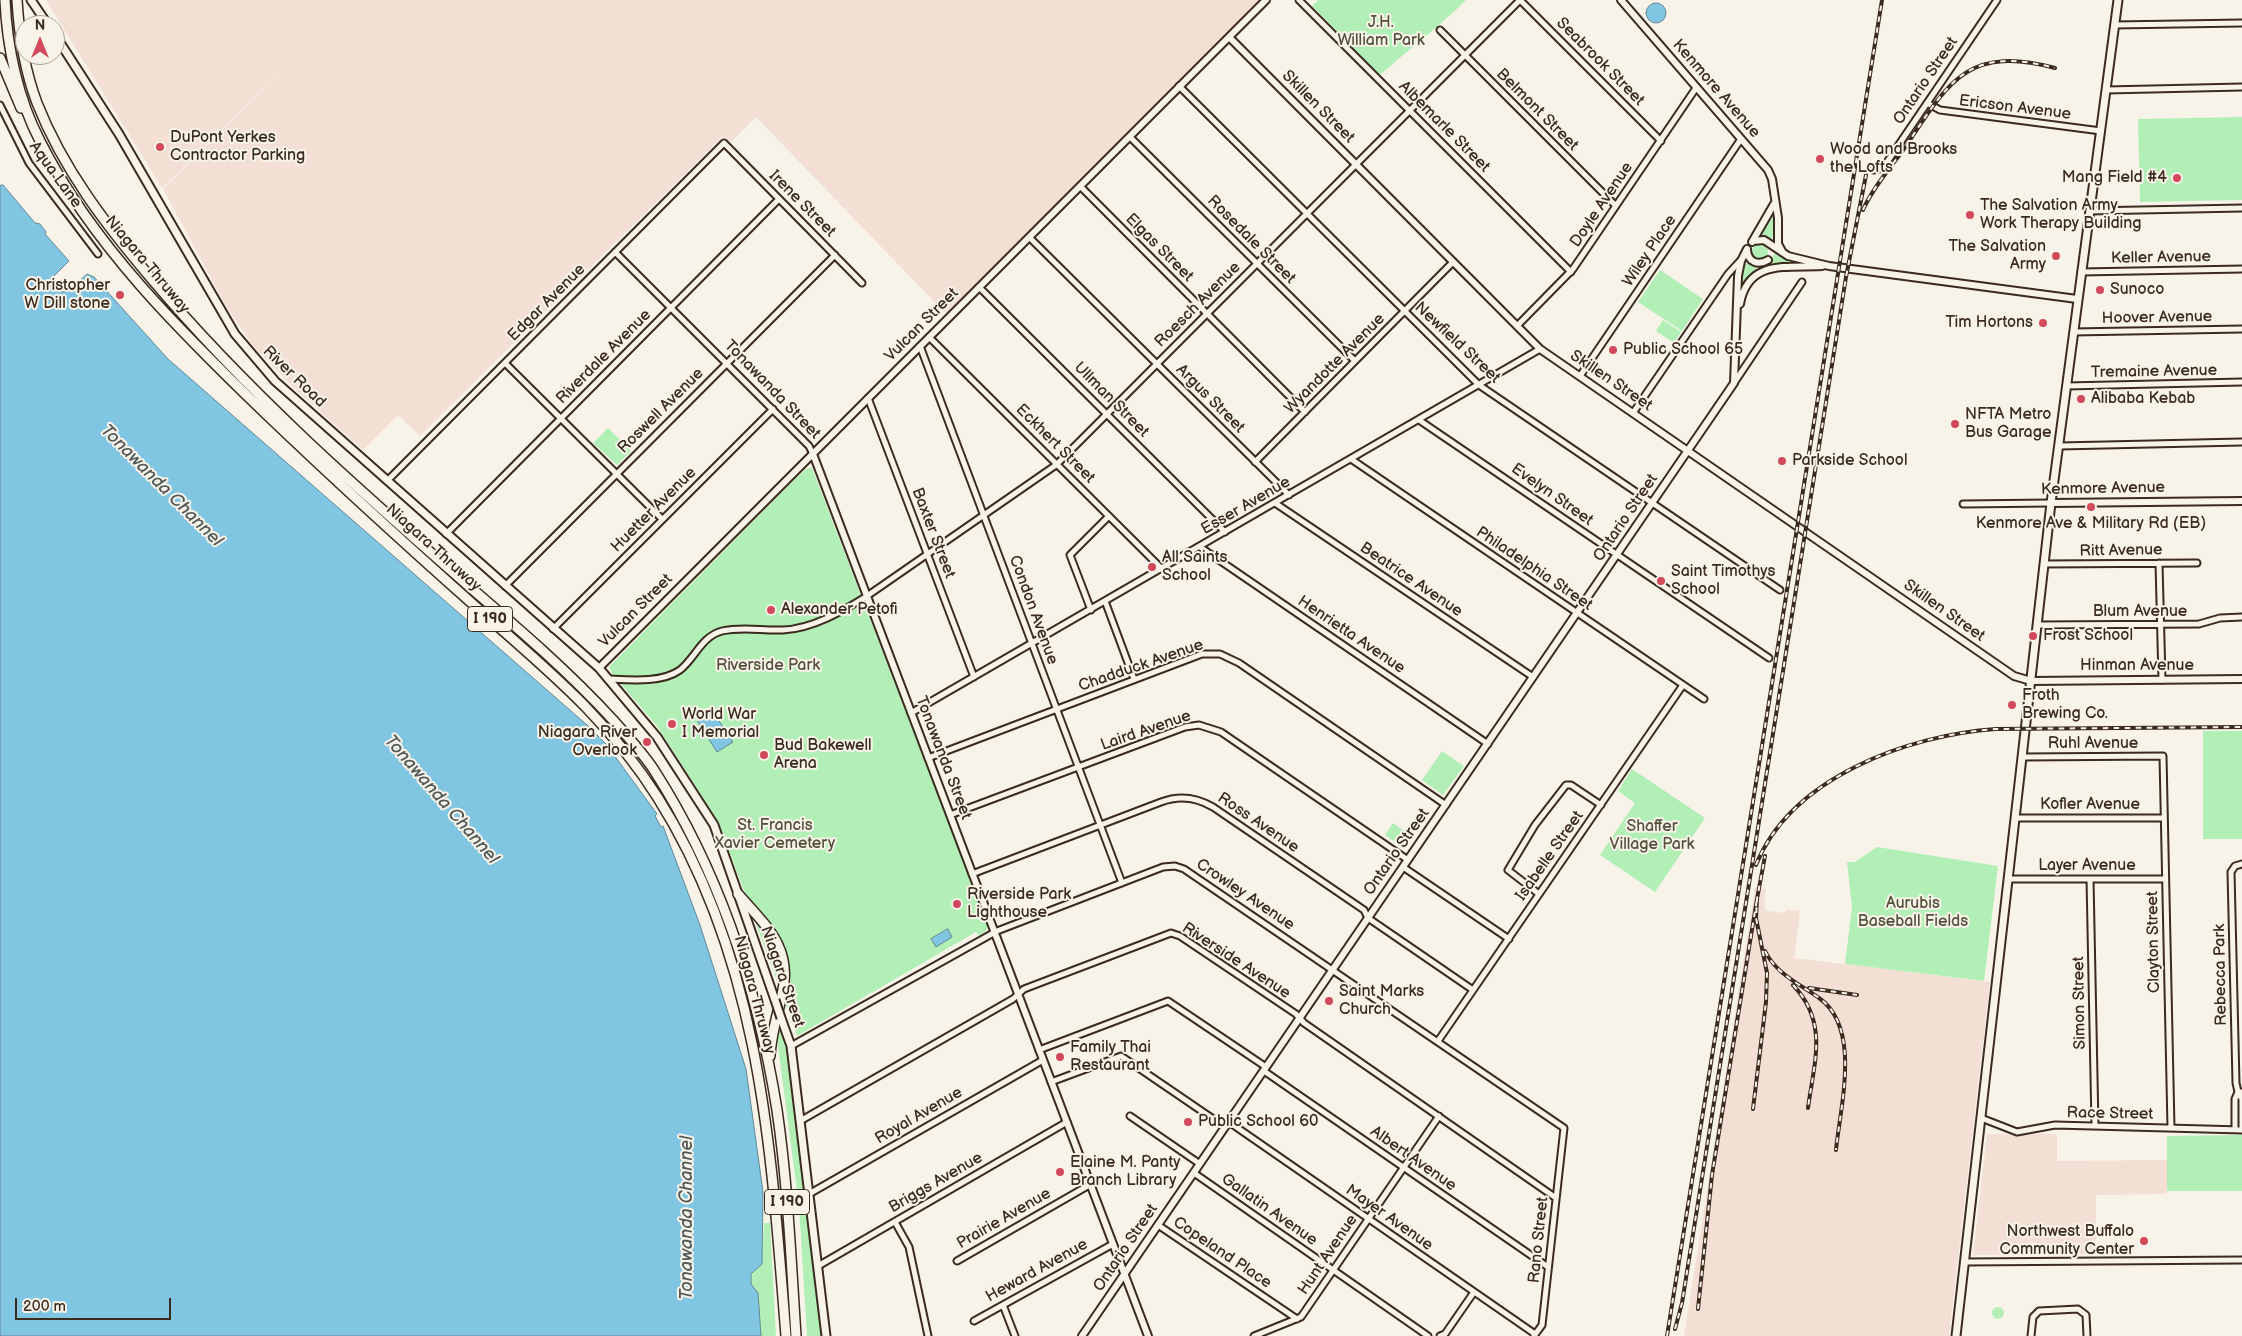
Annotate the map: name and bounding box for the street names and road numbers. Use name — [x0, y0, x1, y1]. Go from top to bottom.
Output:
street label: Seabrook Street — [1552, 14, 1648, 110]
street label: Ontario Street — [1890, 34, 1962, 128]
street label: Kenmore Avenue — [1668, 36, 1764, 142]
street label: Belmont Street — [1492, 65, 1582, 155]
street label: Skillen Street — [1278, 67, 1358, 147]
street label: Albemarle Street — [1394, 77, 1494, 177]
street label: Ericson Avenue — [1958, 92, 2072, 124]
street label: Aqua Lane — [24, 138, 86, 212]
street label: Doyle Avenue — [1566, 159, 1638, 251]
street label: Irene Street — [765, 167, 839, 241]
street label: Rosedale Street — [1203, 192, 1299, 288]
street label: Elgas Street — [1121, 210, 1197, 286]
street label: Wiley Place — [1619, 211, 1681, 291]
street label: Niagara Thruway — [101, 212, 193, 318]
street label: Keller Avenue — [2111, 248, 2211, 268]
street label: Roesch Avenue — [1151, 258, 1245, 352]
street label: Edgar Avenue — [504, 260, 590, 346]
street label: Vulcan Street — [881, 284, 963, 366]
street label: Newfield Street — [1410, 298, 1504, 388]
street label: Riverdale Avenue — [553, 306, 655, 408]
street label: Hoover Avenue — [2102, 307, 2212, 329]
street label: Wyandotte Avenue — [1281, 310, 1389, 418]
street label: Tonawanda Street — [720, 336, 824, 444]
street label: River Road — [258, 342, 330, 412]
street label: Skillen Street — [1566, 346, 1656, 416]
street label: Ullman Street — [1069, 358, 1153, 442]
street label: Argus Street — [1172, 361, 1248, 437]
street label: Tremaine Avenue — [2091, 361, 2217, 383]
street label: Roswell Avenue — [614, 364, 708, 458]
street label: Eckhert Street — [1011, 400, 1099, 488]
street label: Evelyn Street — [1507, 460, 1597, 530]
street label: Huetter Avenue — [607, 463, 701, 557]
street label: Ontario Street — [1590, 471, 1662, 565]
street label: Esser Avenue — [1198, 473, 1294, 539]
street label: Kenmore Avenue — [2041, 478, 2165, 500]
street label: Baxter Street — [907, 485, 959, 581]
street label: Niagara Thruway — [381, 500, 485, 596]
street label: Philadelphia Street — [1472, 523, 1596, 615]
street label: Beatrice Avenue — [1356, 539, 1466, 621]
street label: Ritt Avenue — [2079, 541, 2163, 561]
street label: Condon Avenue — [1004, 553, 1062, 667]
street label: Vulcan Street — [595, 570, 677, 652]
street label: Skillen Street — [1900, 576, 1988, 646]
street label: Henrietta Avenue — [1294, 592, 1408, 678]
street label: Blum Avenue — [2093, 602, 2187, 622]
road number: I 190 — [468, 606, 512, 632]
street label: Chadduck Avenue — [1076, 636, 1206, 696]
street label: Hinman Avenue — [2080, 656, 2194, 676]
street label: Tonawanda Street — [911, 694, 975, 822]
street label: Laird Avenue — [1098, 707, 1194, 755]
street label: Ruhl Avenue — [2048, 734, 2138, 754]
street label: Ross Avenue — [1214, 789, 1302, 857]
street label: Kofler Avenue — [2040, 795, 2140, 815]
street label: Ontario Street — [1360, 805, 1434, 899]
street label: Isabelle Street — [1512, 807, 1588, 905]
street label: Crowley Avenue — [1192, 855, 1298, 935]
street label: Layer Avenue — [2038, 856, 2136, 876]
street label: Clayton Street — [2144, 891, 2164, 993]
street label: Riverside Avenue — [1178, 919, 1294, 1003]
street label: Niagara Street — [756, 924, 808, 1030]
street label: Rebecca Park — [2211, 924, 2231, 1026]
street label: Niagara Thruway — [729, 934, 779, 1056]
street label: Simon Street — [2070, 956, 2090, 1050]
street label: Royal Avenue — [872, 1083, 966, 1149]
street label: Race Street — [2066, 1104, 2154, 1124]
street label: Albert Avenue — [1366, 1122, 1460, 1196]
street label: Briggs Avenue — [886, 1148, 986, 1218]
street label: Gallatin Avenue — [1217, 1170, 1321, 1250]
street label: Mayer Avenue — [1342, 1181, 1436, 1255]
street label: Prairie Avenue — [954, 1184, 1054, 1254]
road number: I 190 — [764, 1190, 810, 1214]
street label: Rano Street — [1525, 1196, 1553, 1284]
street label: Ontario Street — [1090, 1201, 1162, 1295]
street label: Hunt Avenue — [1294, 1211, 1362, 1299]
street label: Copeland Place — [1169, 1213, 1275, 1293]
street label: Heward Avenue — [983, 1235, 1091, 1307]

